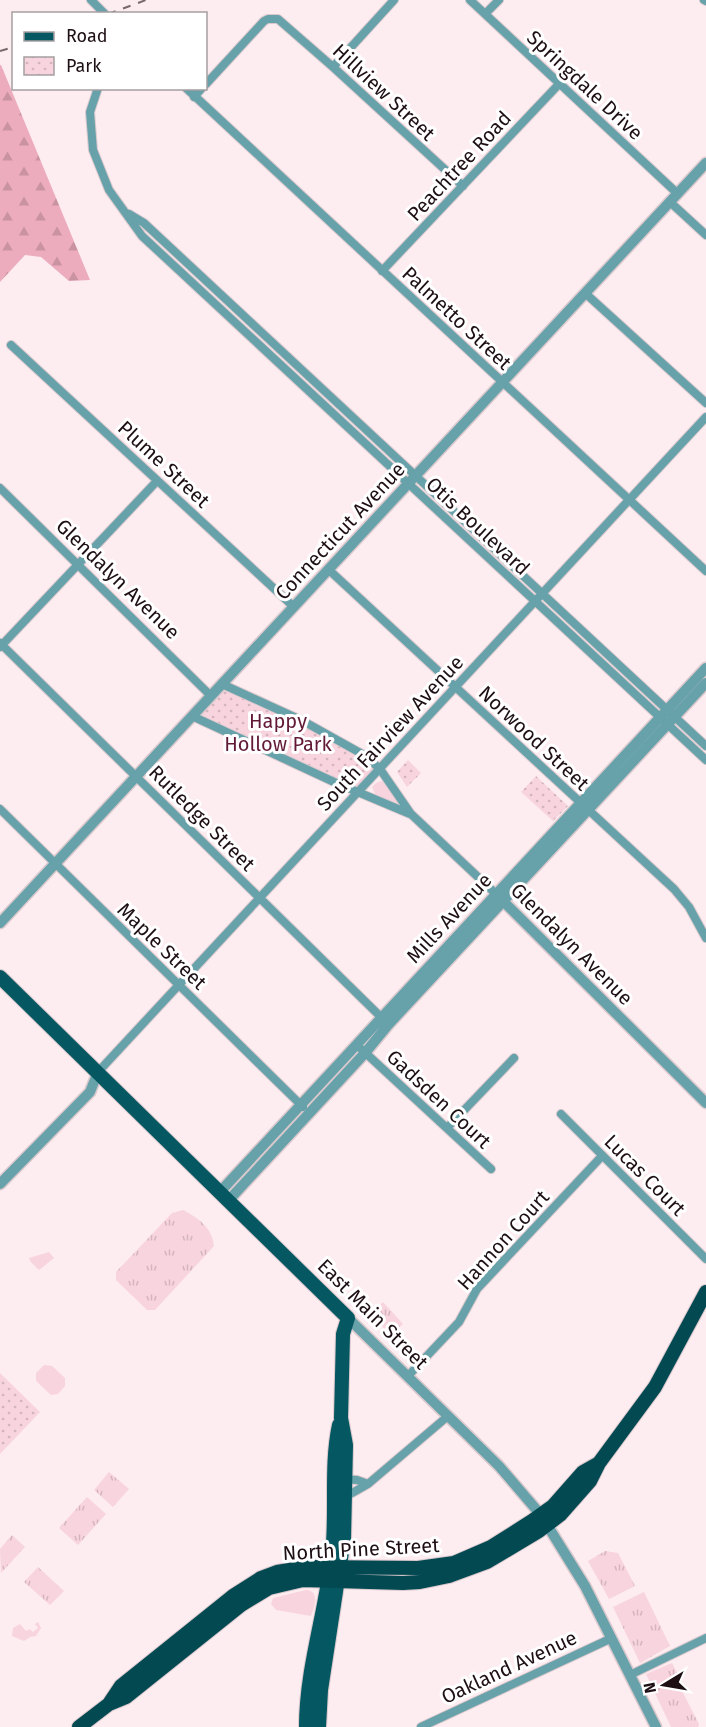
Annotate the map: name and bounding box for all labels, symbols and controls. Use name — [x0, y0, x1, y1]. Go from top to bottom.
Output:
legend — [12, 12, 207, 90]
text: Road — [66, 25, 108, 47]
street label: Springdale Drive — [522, 25, 648, 145]
street label: Hillview Street — [328, 39, 441, 146]
text: Park — [66, 55, 102, 77]
street label: Peachtree Road — [402, 106, 516, 226]
street label: Palmetto Street — [397, 261, 517, 375]
street label: Plume Street — [113, 415, 215, 513]
street label: Connecticut Avenue — [270, 457, 410, 605]
street label: Otis Boulevard — [421, 472, 535, 580]
street label: Glendalyn Avenue — [51, 514, 185, 644]
street label: South Fairview Avenue — [312, 650, 468, 816]
street label: Norwood Street — [474, 681, 595, 796]
park label: Happy Hollow Park — [224, 709, 333, 756]
street label: Rutledge Street — [144, 760, 261, 877]
street label: Mills Avenue — [401, 868, 497, 968]
street label: Glendalyn Avenue — [506, 878, 638, 1010]
street label: Maple Street — [112, 898, 212, 995]
street label: Gadsden Court — [382, 1045, 497, 1154]
street label: Lucas Court — [599, 1129, 691, 1221]
street label: Hannon Court — [452, 1185, 554, 1295]
street label: East Main Street — [313, 1254, 434, 1375]
street label: North Pine Street — [282, 1533, 441, 1565]
street label: Oakland Avenue — [437, 1625, 581, 1709]
north arrow — [634, 1655, 694, 1715]
text: N — [639, 1681, 660, 1695]

